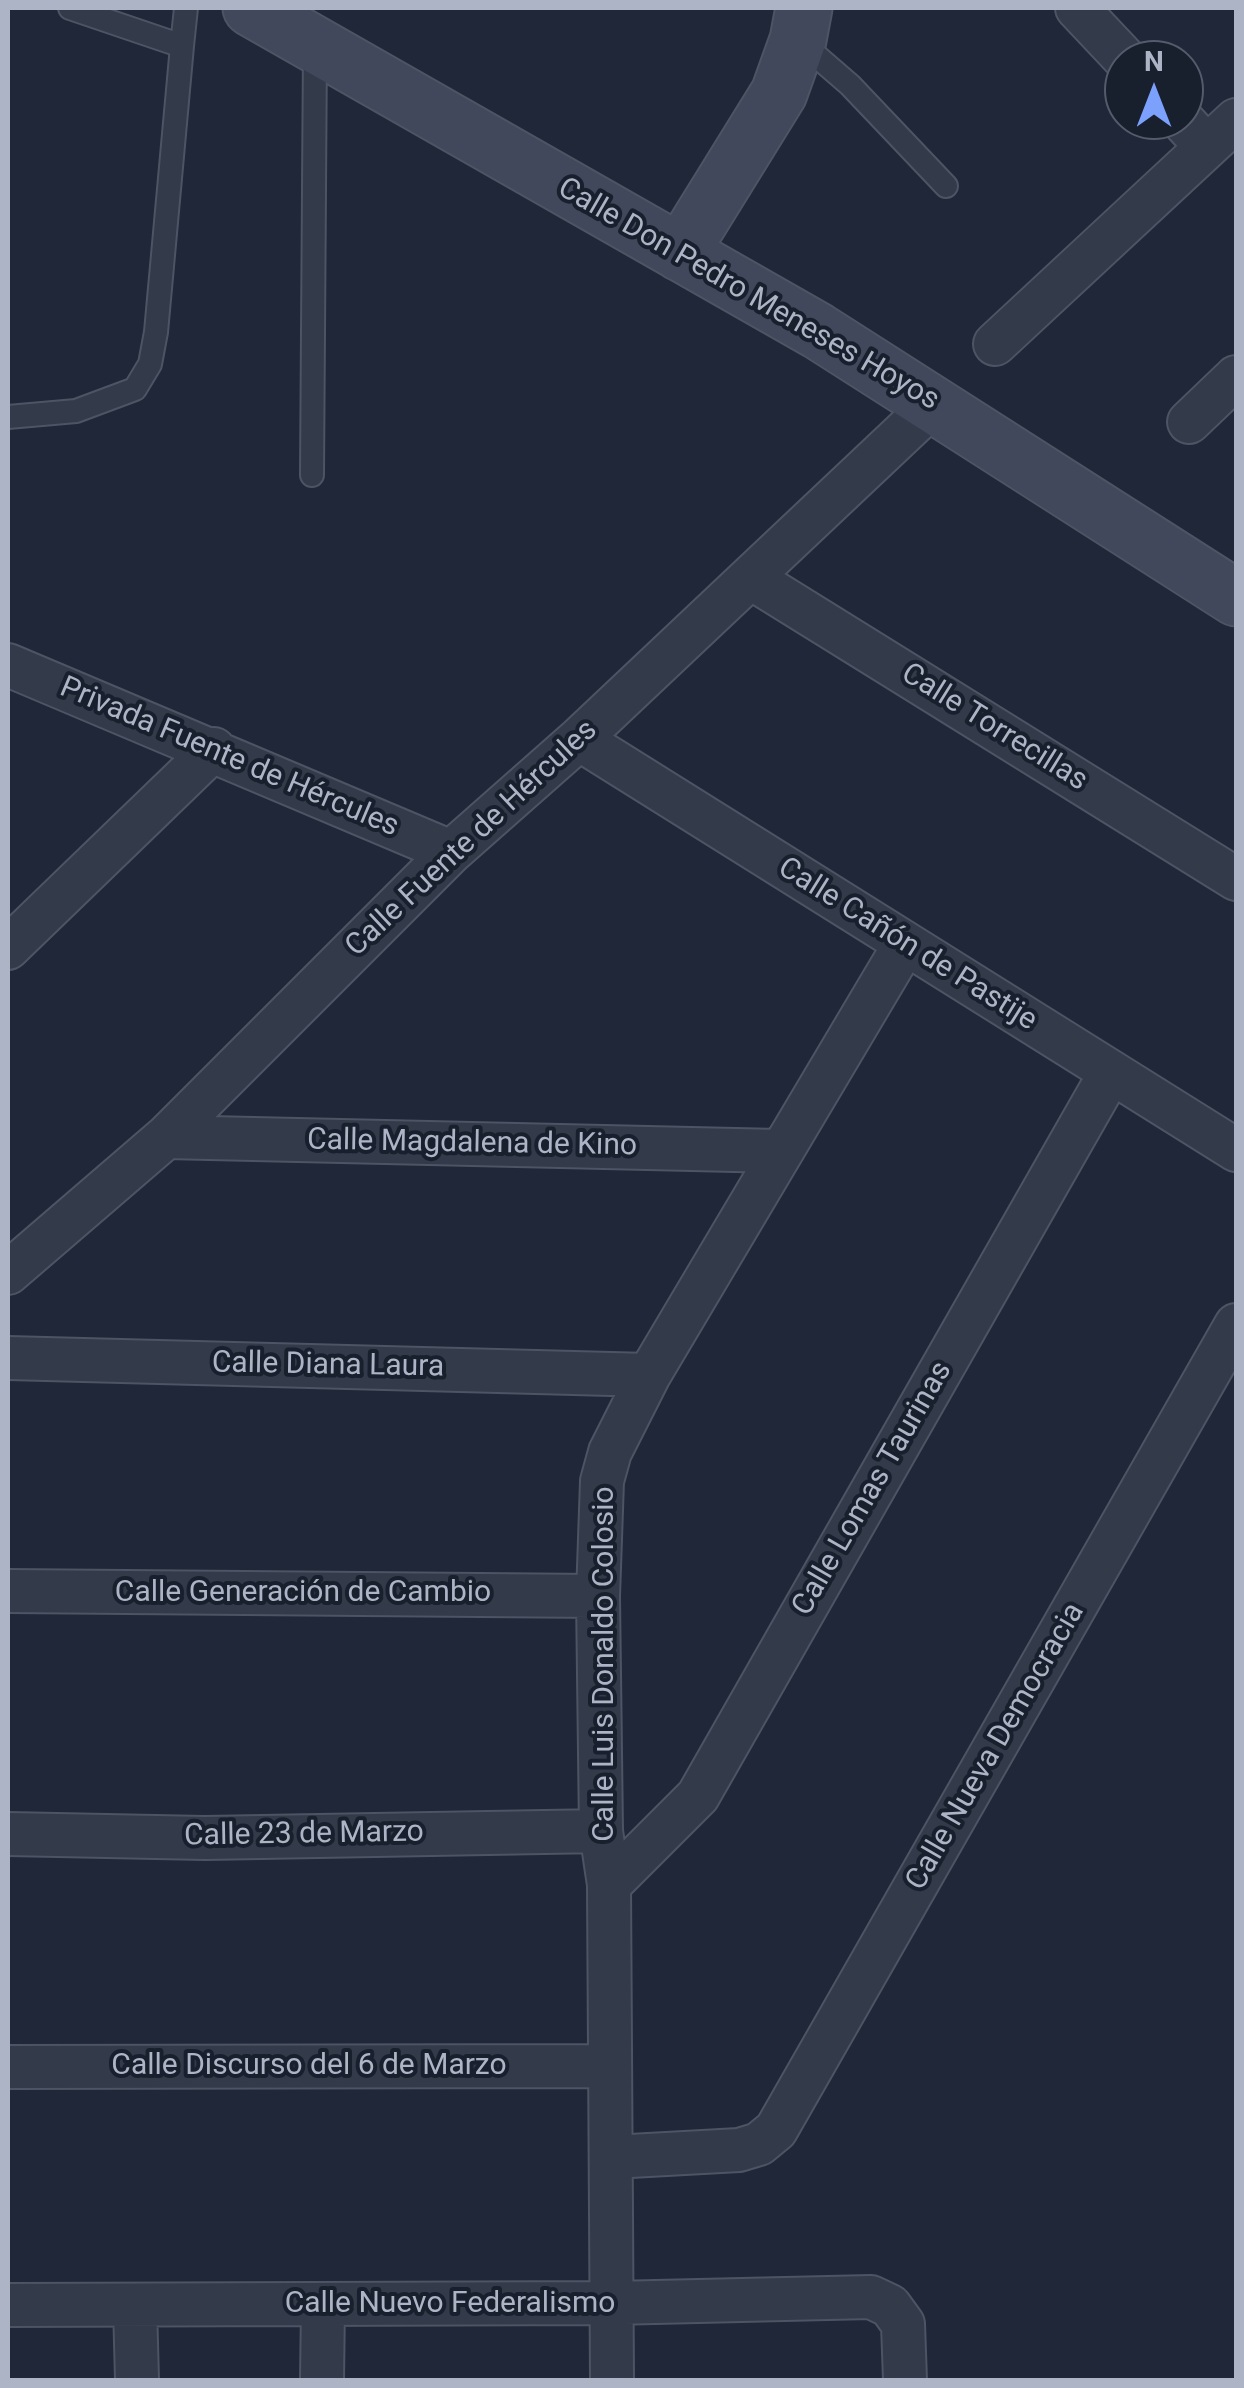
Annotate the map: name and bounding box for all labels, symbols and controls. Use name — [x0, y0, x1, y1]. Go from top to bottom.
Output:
north arrow — [1104, 40, 1204, 140]
text: N — [1144, 45, 1164, 78]
street label: Calle Don Pedro Meneses Hoyos — [551, 171, 945, 419]
street label: Calle Torrecillas — [894, 656, 1094, 800]
street label: Privada Fuente de Hércules — [54, 670, 404, 846]
street label: Calle Fuente de Hércules — [339, 713, 605, 965]
street label: Calle Cañón de Pastije — [771, 851, 1043, 1039]
street label: Calle Magdalena de Kino — [307, 1123, 637, 1165]
street label: Calle Diana Laura — [212, 1346, 444, 1386]
street label: Calle Lomas Taurinas — [786, 1355, 960, 1623]
street label: Calle Luis Donaldo Colosio — [587, 1486, 623, 1842]
street label: Calle Generación de Cambio — [115, 1575, 491, 1611]
street label: Calle Nueva Democracia — [899, 1597, 1093, 1897]
street label: Calle 23 de Marzo — [184, 1815, 424, 1855]
street label: Calle Discurso del 6 de Marzo — [111, 2048, 507, 2084]
street label: Calle Nuevo Federalismo — [285, 2286, 615, 2322]

